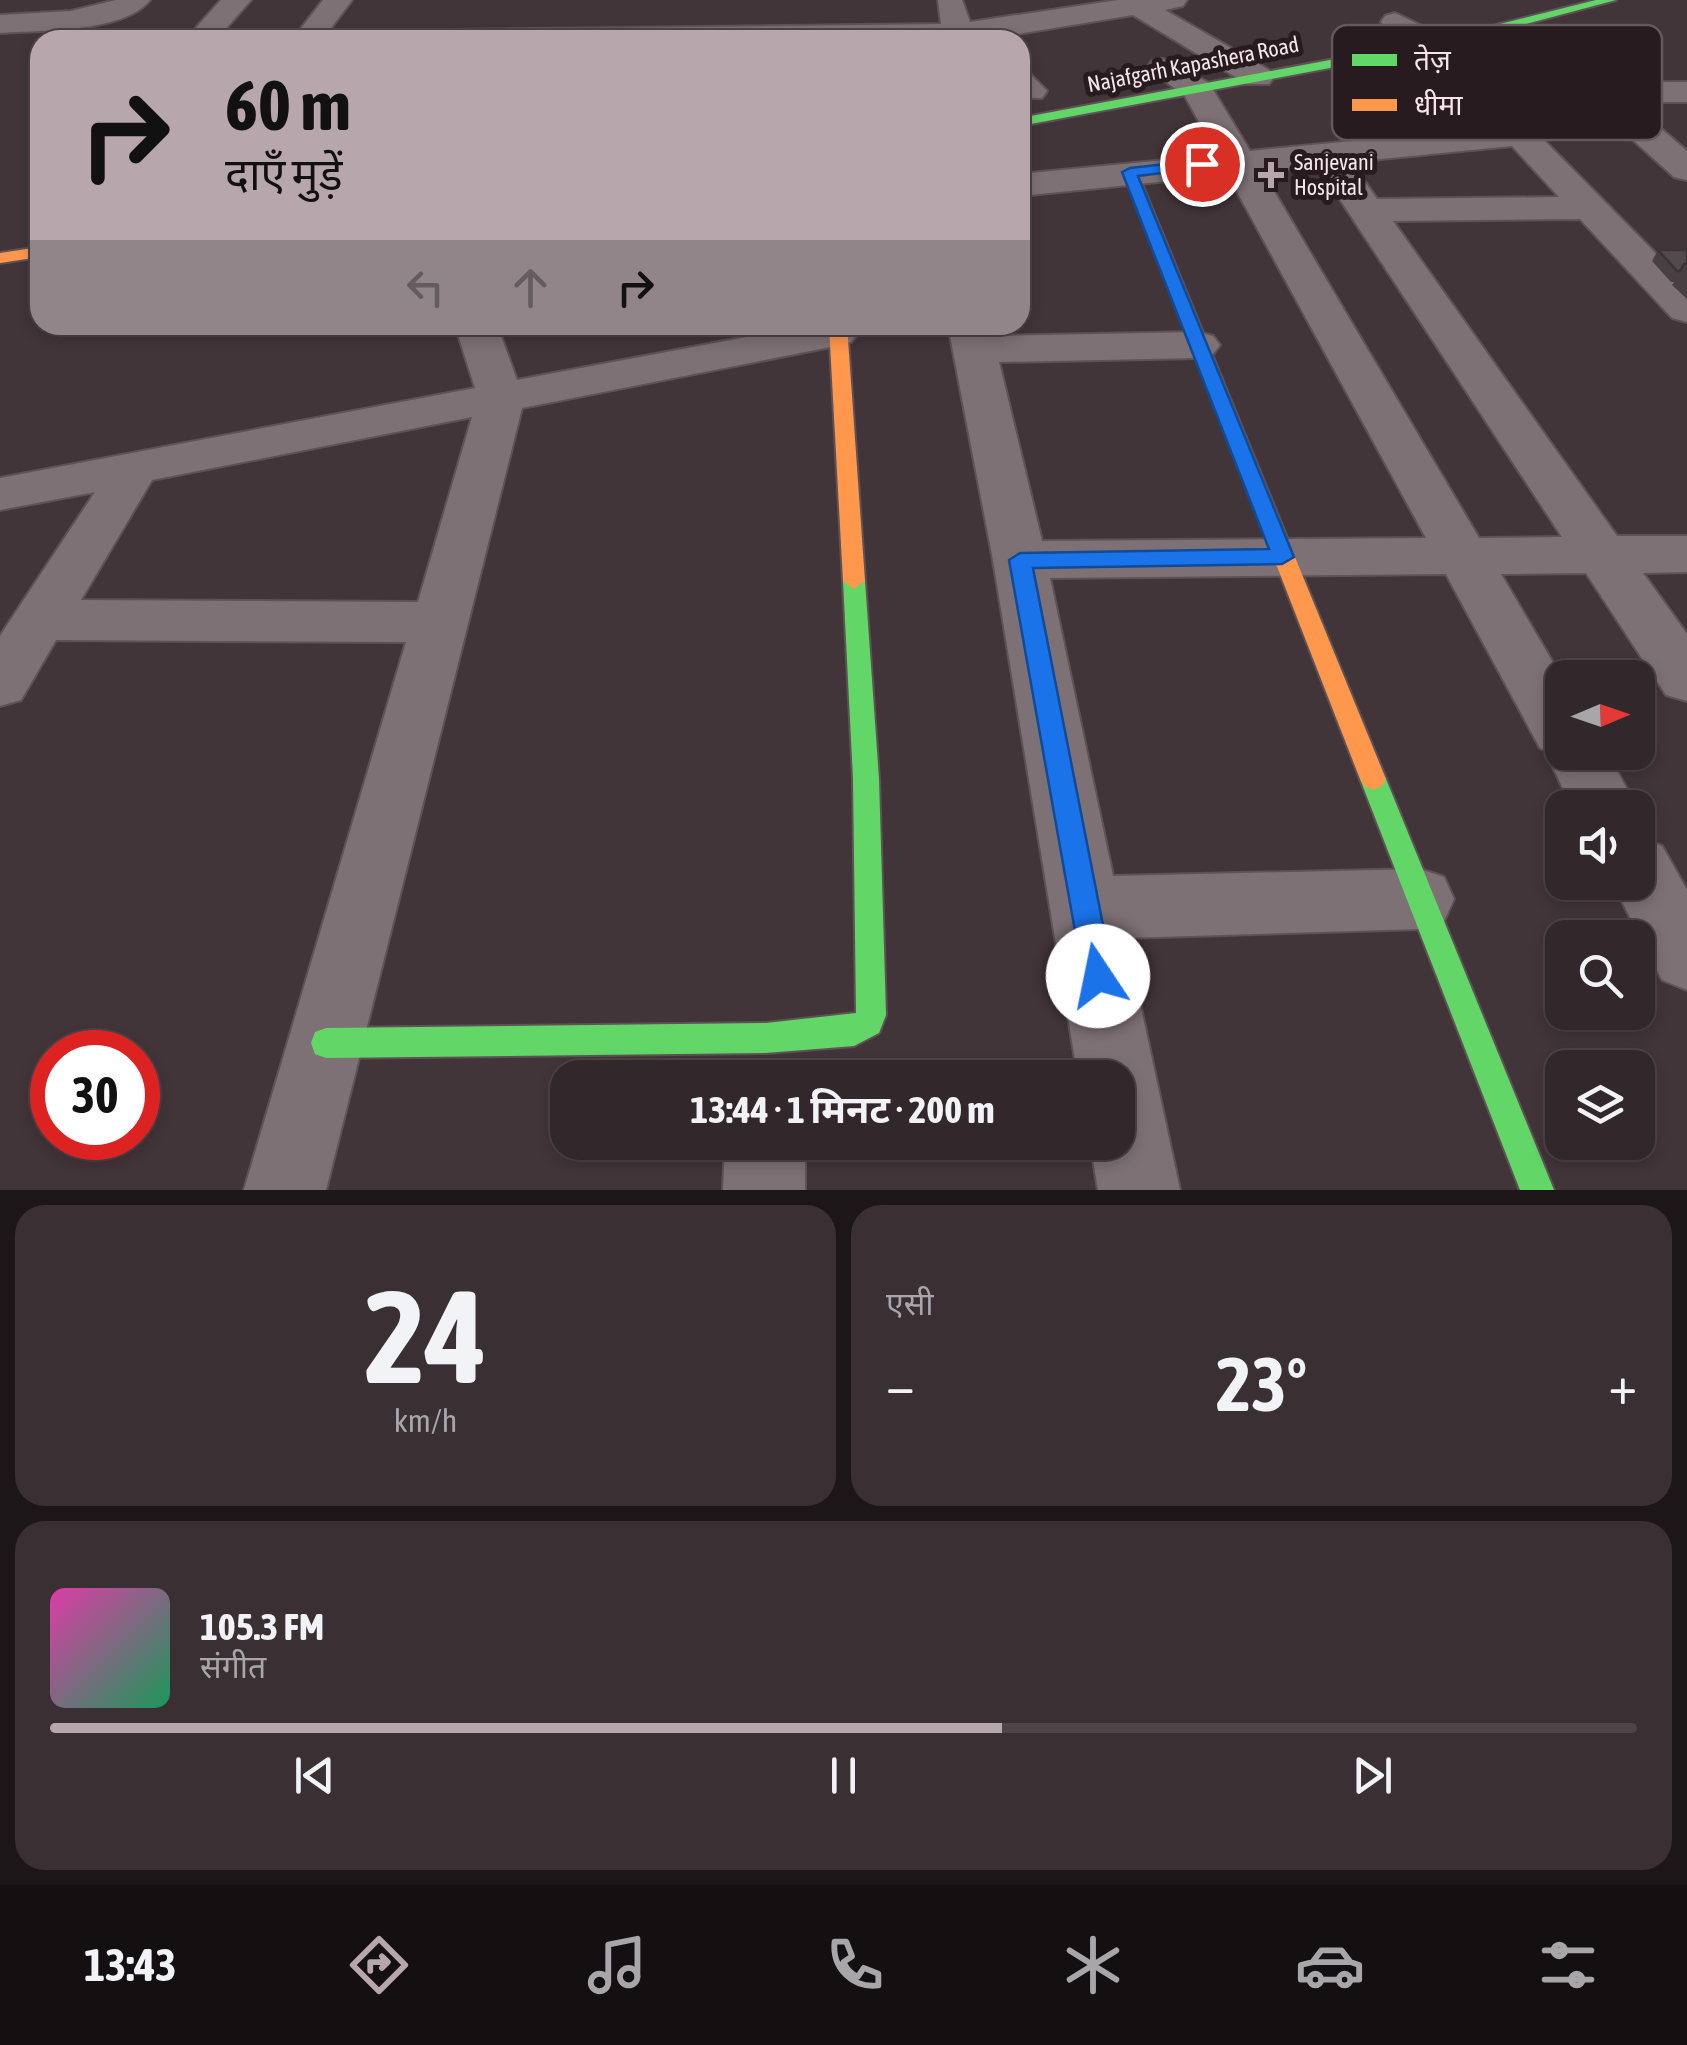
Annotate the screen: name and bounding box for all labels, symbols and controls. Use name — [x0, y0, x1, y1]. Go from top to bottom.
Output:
legend — [1332, 25, 1662, 140]
street label: Najafgarh Kapashera Road — [1085, 31, 1301, 97]
text: तेज़ — [1414, 44, 1452, 76]
text: 60 m — [225, 65, 351, 145]
icon: right — [60, 70, 190, 200]
text: धीमा — [1414, 89, 1463, 121]
pin — [1160, 122, 1245, 207]
icon: arrive — [1175, 137, 1230, 192]
text: दाएँ मुड़ें — [225, 148, 343, 200]
place label: Sanjevani Hospital — [1294, 149, 1374, 200]
marker: Sanjevani Hospital — [1258, 162, 1284, 188]
icon: left — [398, 260, 453, 315]
icon: ahead — [503, 260, 558, 315]
icon: right — [608, 260, 663, 315]
north arrow — [1545, 660, 1655, 770]
map controls — [1545, 660, 1655, 1160]
button: sound — [1545, 790, 1655, 900]
button: search — [1545, 920, 1655, 1030]
position arrow — [1046, 924, 1150, 1028]
speed limit sign: 30 — [30, 1030, 160, 1160]
button: layers — [1545, 1050, 1655, 1160]
text: 13:44 · 1 मिनट · 200 m — [690, 1088, 995, 1131]
text: 24 — [364, 1262, 487, 1411]
text: एसी — [886, 1285, 934, 1322]
text: 23° — [1216, 1341, 1307, 1427]
text: − — [886, 1353, 915, 1416]
text: + — [1608, 1353, 1637, 1416]
text: km/h — [394, 1402, 457, 1439]
text: 105.3 FM — [200, 1605, 324, 1648]
text: संगीत — [200, 1648, 266, 1685]
icon: previous — [287, 1748, 342, 1803]
icon: pause — [816, 1748, 871, 1803]
icon: next — [1345, 1748, 1400, 1803]
icon: directions — [344, 1930, 414, 2000]
icon: music — [582, 1930, 652, 2000]
icon: phone — [820, 1930, 890, 2000]
icon: climate — [1058, 1930, 1128, 2000]
icon: car — [1295, 1930, 1365, 2000]
icon: filters — [1533, 1930, 1603, 2000]
text: 13:43 — [84, 1939, 177, 1991]

